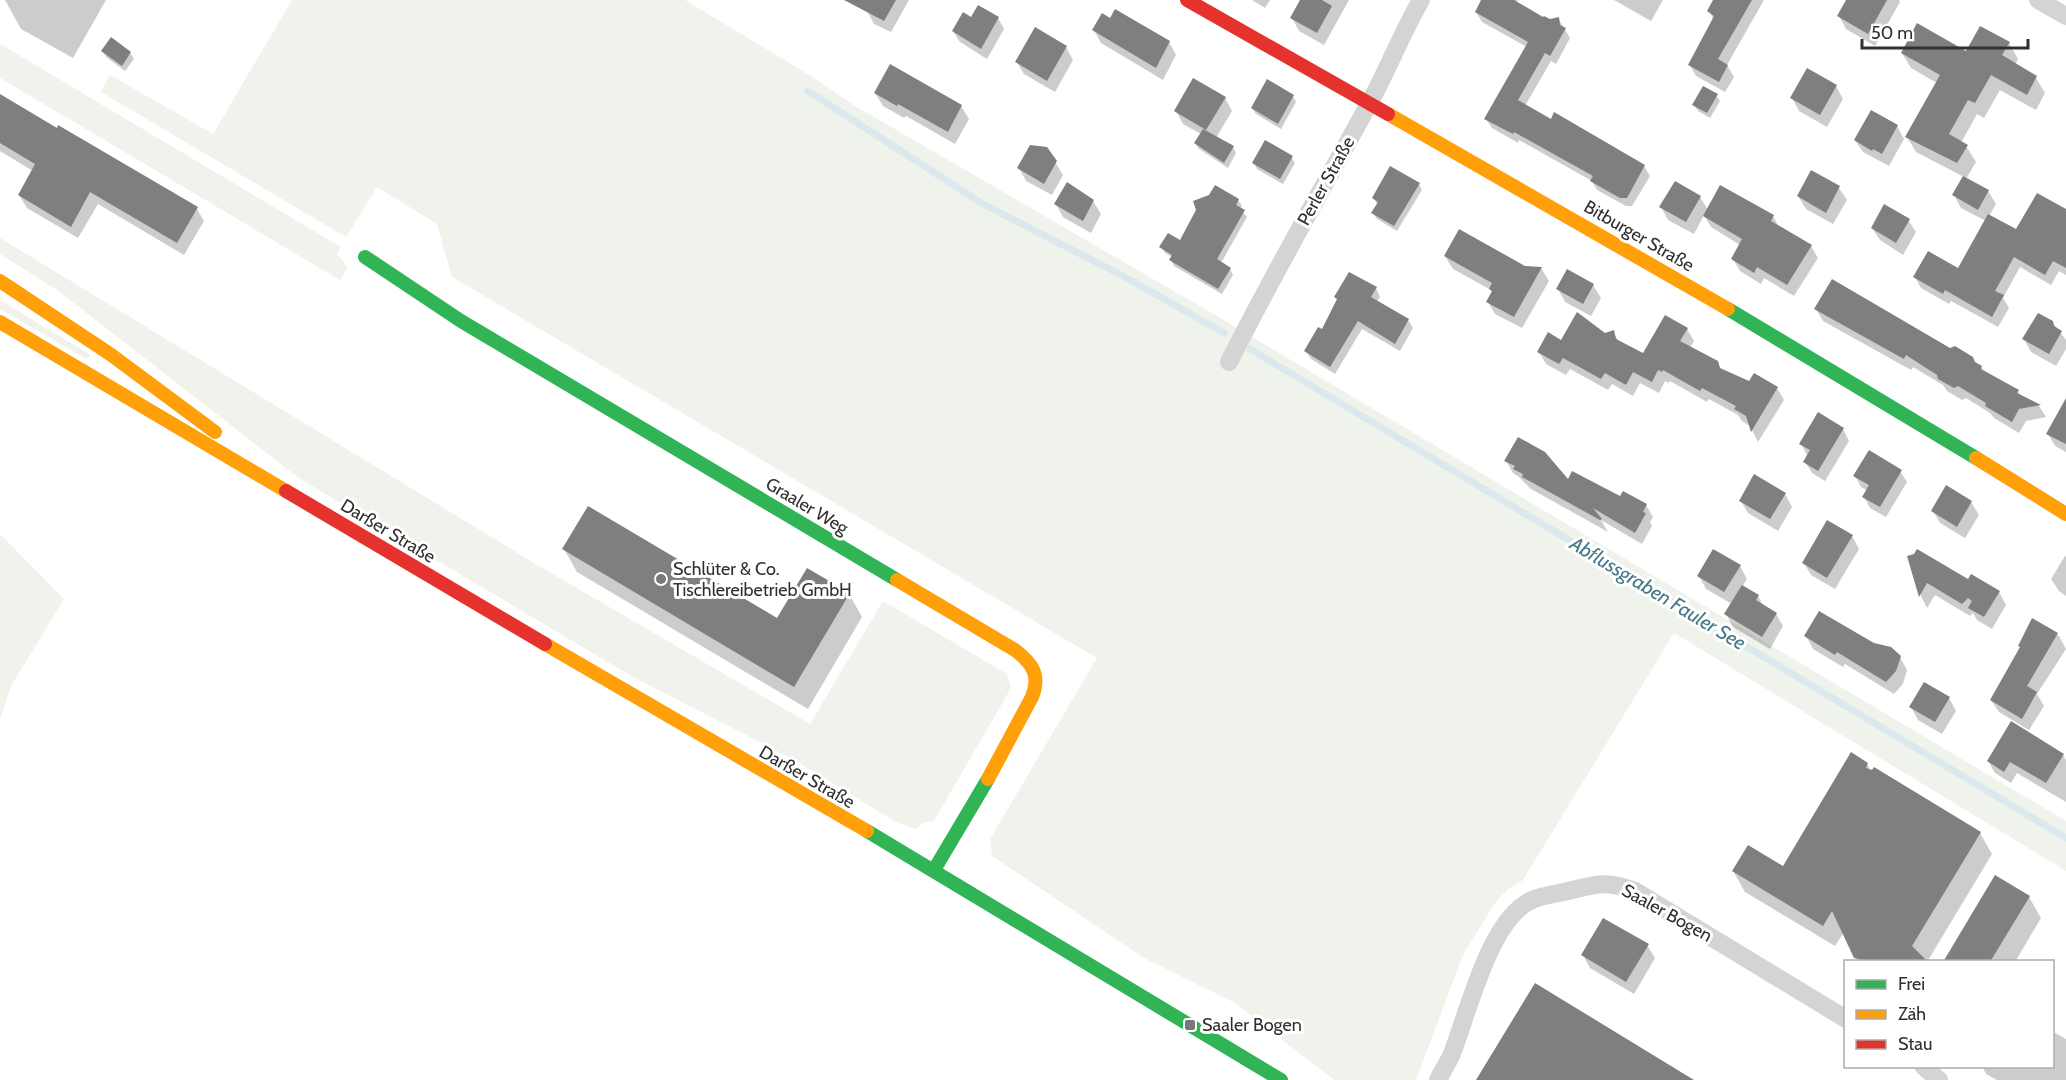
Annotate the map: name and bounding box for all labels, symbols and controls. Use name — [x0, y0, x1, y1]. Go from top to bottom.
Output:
scale bar — [1862, 12, 2028, 50]
text: 50 m — [1871, 22, 1913, 44]
street label: Perler Straße — [1293, 133, 1359, 229]
street label: Bitburger Straße — [1580, 196, 1698, 276]
street label: Graaler Weg — [762, 473, 853, 540]
street label: Darßer Straße — [337, 494, 439, 568]
water label: Abflussgraben Fauler See — [1565, 531, 1750, 655]
place label: Schlüter & Co. Tischlereibetrieb GmbH — [673, 558, 852, 601]
marker: Schlüter & Co. Tischlereibetrieb GmbH — [654, 572, 668, 586]
street label: Darßer Straße — [755, 741, 859, 813]
street label: Saaler Bogen — [1618, 879, 1716, 947]
legend — [1844, 960, 2054, 1068]
text: Frei — [1898, 973, 1925, 995]
text: Zäh — [1898, 1003, 1926, 1025]
place label: Saaler Bogen — [1202, 1014, 1302, 1036]
marker: Saaler Bogen — [1183, 1018, 1197, 1032]
text: Stau — [1898, 1033, 1932, 1055]

